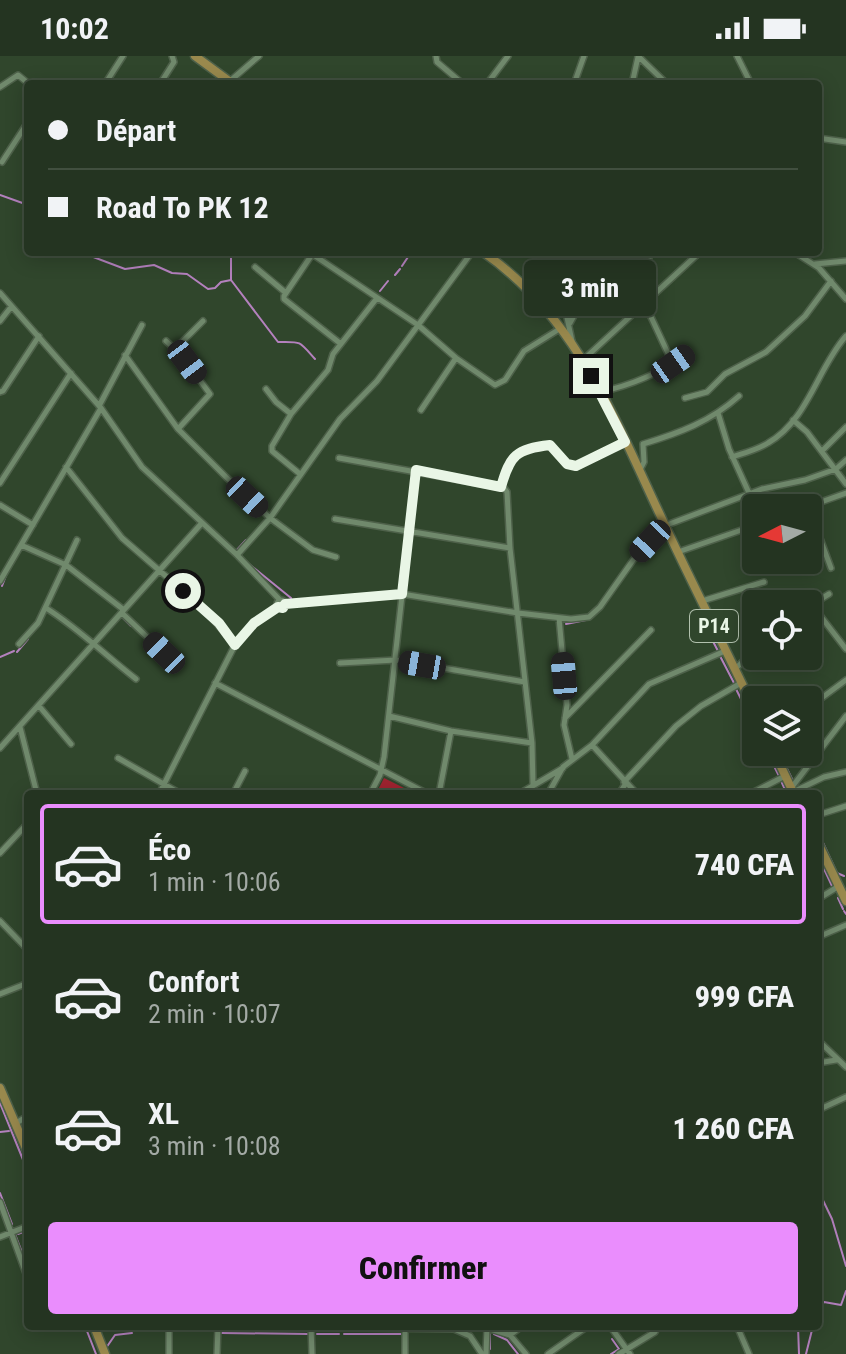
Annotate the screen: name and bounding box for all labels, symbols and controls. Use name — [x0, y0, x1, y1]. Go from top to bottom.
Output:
text: 10:02 — [40, 11, 109, 46]
text: Départ — [96, 113, 176, 148]
text: Road To PK 12 — [96, 190, 269, 225]
callout: 3 min — [525, 260, 657, 316]
text: 3 min — [561, 273, 619, 303]
car — [163, 336, 211, 388]
car — [646, 340, 700, 388]
route end — [573, 358, 609, 394]
car — [221, 472, 273, 522]
north arrow — [742, 494, 822, 574]
map controls — [742, 494, 822, 766]
car — [625, 515, 675, 567]
route start — [165, 573, 201, 609]
button: locate — [742, 590, 822, 670]
road number: P14 — [690, 610, 738, 642]
car — [138, 628, 190, 678]
car — [396, 649, 448, 681]
car — [550, 651, 578, 701]
button: layers — [742, 686, 822, 766]
icon: car — [52, 828, 124, 900]
text: Éco — [148, 832, 191, 867]
text: 740 CFA — [695, 847, 794, 882]
text: 1 min · 10:06 — [148, 867, 281, 897]
icon: car — [52, 960, 124, 1032]
text: Confort — [148, 964, 239, 999]
text: 999 CFA — [695, 979, 794, 1014]
text: 2 min · 10:07 — [148, 999, 281, 1029]
icon: car — [52, 1092, 124, 1164]
text: XL — [148, 1096, 179, 1131]
text: 1 260 CFA — [673, 1111, 794, 1146]
text: 3 min · 10:08 — [148, 1131, 281, 1161]
button: Confirmer — [48, 1222, 798, 1314]

